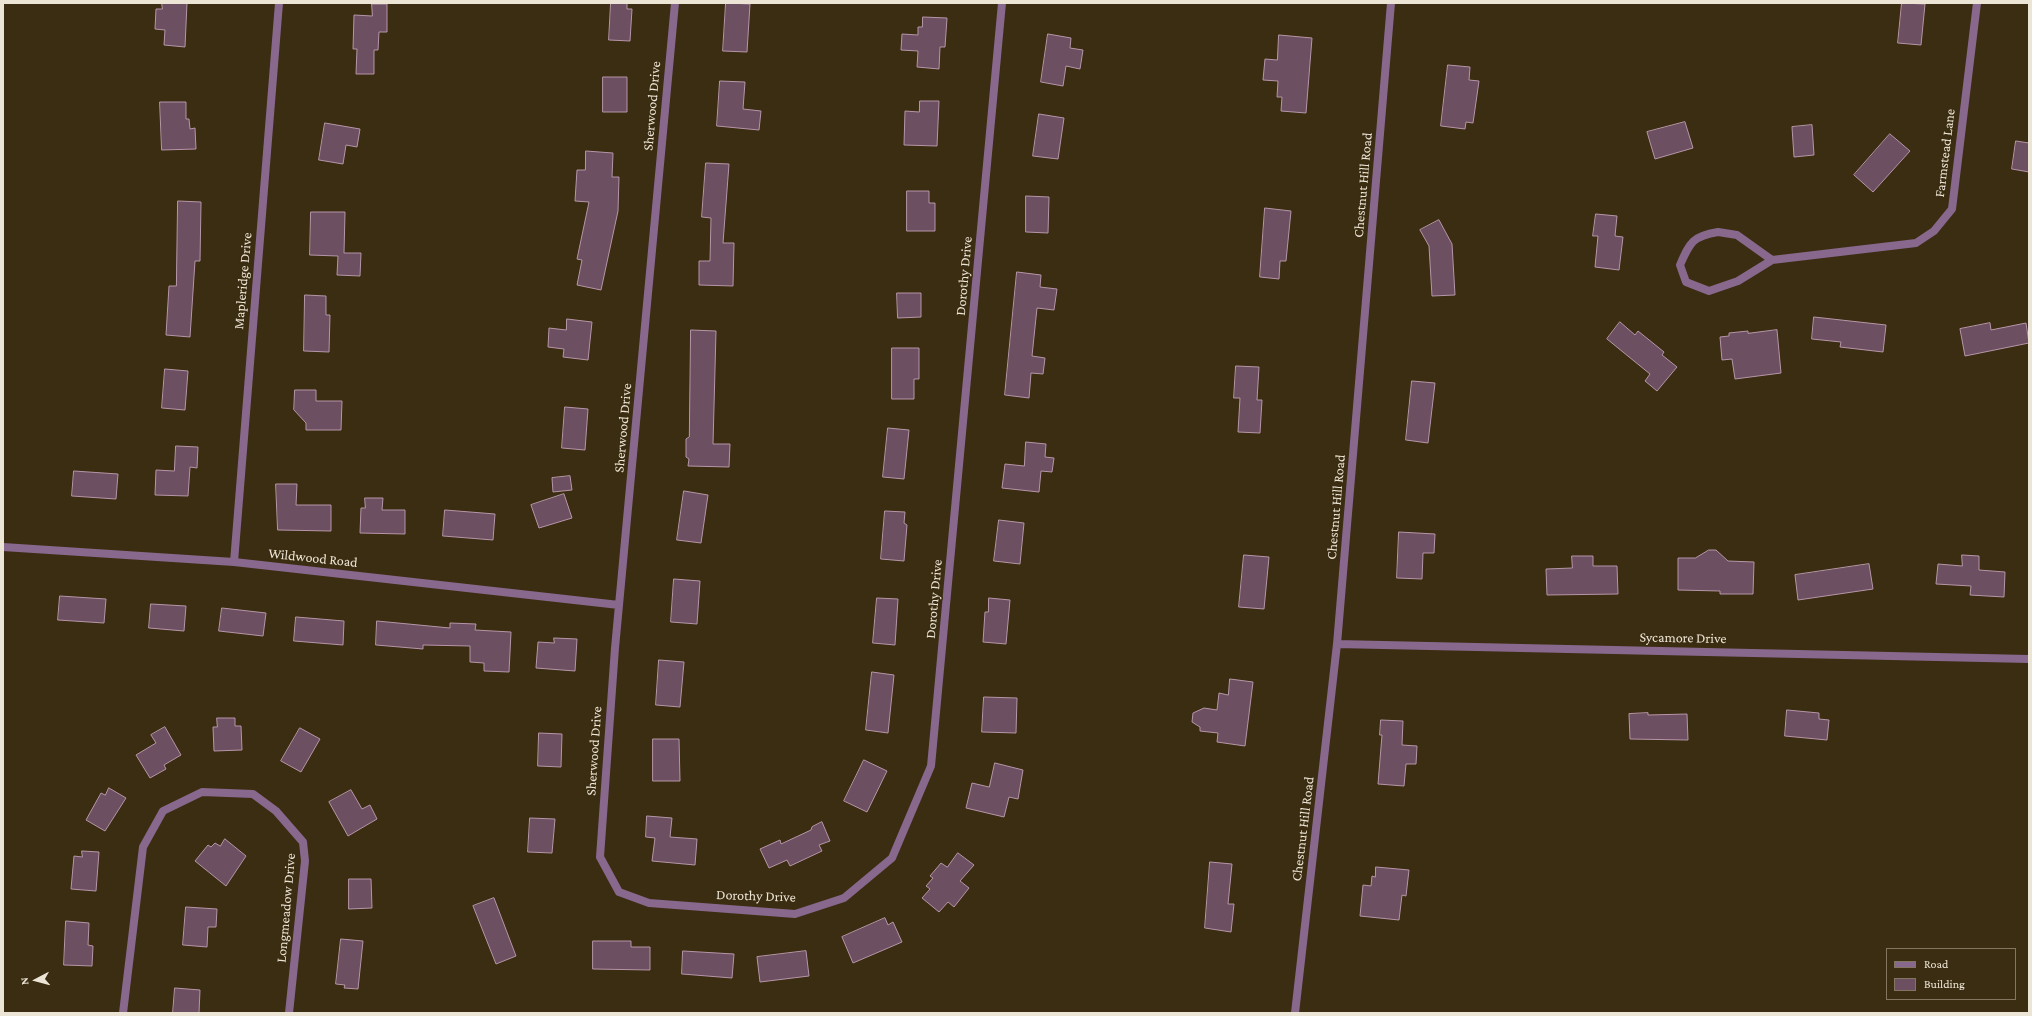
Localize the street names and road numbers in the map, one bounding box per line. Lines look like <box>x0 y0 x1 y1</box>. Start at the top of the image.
street label: Sherwood Drive <box>640 61 664 151</box>
street label: Farmstead Lane <box>1931 108 1959 198</box>
street label: Chestnut Hill Road <box>1350 132 1376 238</box>
street label: Mapleridge Drive <box>230 232 256 330</box>
street label: Dorothy Drive <box>952 236 976 316</box>
street label: Sherwood Drive <box>611 383 635 473</box>
street label: Chestnut Hill Road <box>1323 454 1349 560</box>
street label: Wildwood Road <box>267 545 359 571</box>
street label: Dorothy Drive <box>922 559 946 639</box>
street label: Sycamore Drive <box>1639 629 1727 647</box>
street label: Sherwood Drive <box>582 706 606 796</box>
street label: Chestnut Hill Road <box>1288 776 1318 882</box>
street label: Longmeadow Drive <box>273 853 299 963</box>
street label: Dorothy Drive <box>716 886 796 906</box>

